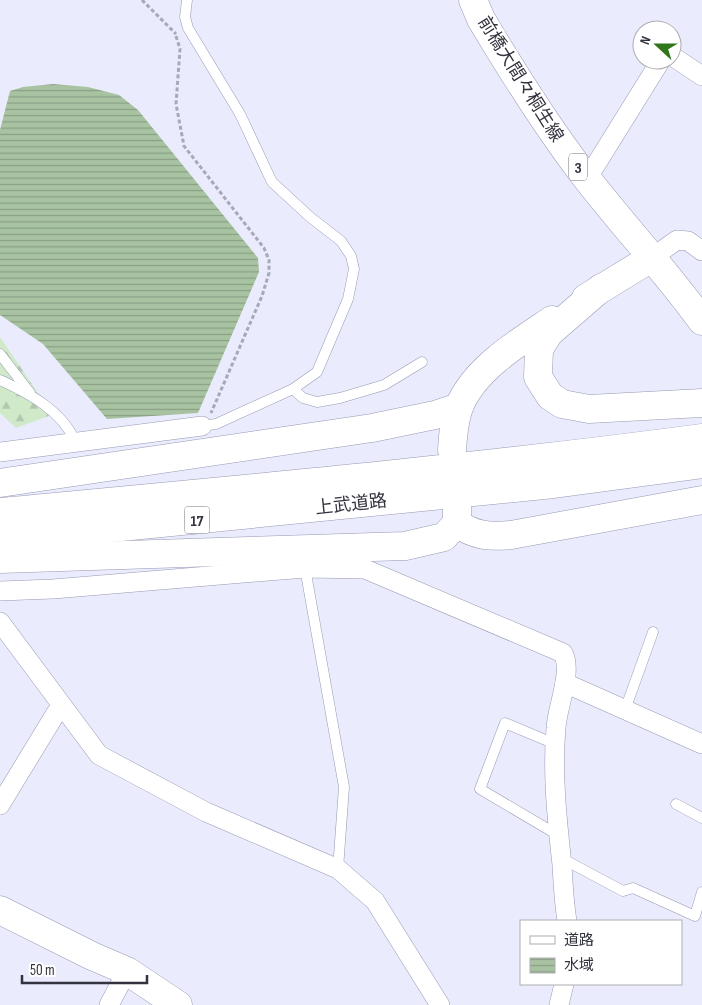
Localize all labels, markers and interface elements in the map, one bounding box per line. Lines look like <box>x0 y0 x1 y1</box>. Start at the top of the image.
street label: 前橋大間々桐生線 <box>474 13 568 146</box>
north arrow <box>632 20 682 70</box>
text: N <box>636 34 655 47</box>
road number: 3 <box>569 154 587 180</box>
street label: 上武道路 <box>314 490 388 519</box>
road number: 17 <box>184 506 210 534</box>
legend <box>520 920 682 985</box>
text: 道路 <box>564 931 594 950</box>
scale bar <box>22 952 148 984</box>
text: 水域 <box>564 956 594 975</box>
text: 50 m <box>30 961 55 980</box>

